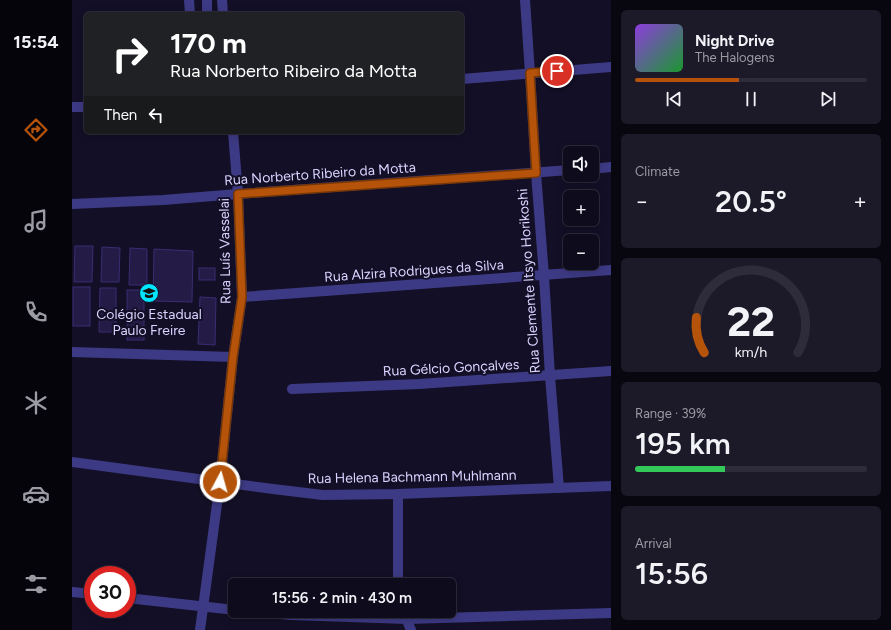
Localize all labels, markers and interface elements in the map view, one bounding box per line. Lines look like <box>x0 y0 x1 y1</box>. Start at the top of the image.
text: 170 m <box>170 26 247 60</box>
icon: right <box>104 28 156 80</box>
text: 15:54 <box>13 31 59 53</box>
text: Night Drive <box>695 32 774 50</box>
text: The Halogens <box>695 50 775 65</box>
pin <box>540 54 574 88</box>
text: Rua Norberto Ribeiro da Motta <box>170 60 417 82</box>
icon: arrive <box>546 60 568 82</box>
icon: previous <box>663 88 685 110</box>
icon: pause <box>740 88 762 110</box>
icon: next <box>817 88 839 110</box>
icon: left <box>145 104 167 126</box>
text: Then <box>104 106 137 124</box>
icon: directions <box>22 116 50 144</box>
map controls <box>563 146 599 270</box>
button: sound <box>563 146 599 182</box>
street label: Rua Norberto Ribeiro da Motta <box>224 159 416 189</box>
text: Climate <box>635 164 680 179</box>
text: 20.5° <box>715 183 787 220</box>
street label: Rua Clemente Itsyo Horikoshi <box>514 188 544 374</box>
text: − <box>635 188 649 215</box>
text: + <box>853 188 867 215</box>
button: + <box>563 190 599 226</box>
street label: Rua Luís Vasselai <box>216 198 234 304</box>
icon: music <box>22 207 50 235</box>
button: − <box>563 234 599 270</box>
street label: Rua Alzira Rodrigues da Silva <box>324 256 504 286</box>
school or university icon: Colégio Estadual Paulo Freire <box>138 282 160 304</box>
text: 22 <box>727 296 775 346</box>
icon: phone <box>22 298 50 326</box>
place label: Colégio Estadual Paulo Freire <box>96 306 202 339</box>
text: km/h <box>735 343 767 361</box>
street label: Rua Gélcio Gonçalves <box>382 356 520 380</box>
icon: climate <box>22 389 50 417</box>
text: Range · 39% <box>635 406 706 421</box>
text: 195 km <box>635 425 731 462</box>
position arrow <box>199 461 241 503</box>
street label: Rua Helena Bachmann Muhlmann <box>307 467 517 487</box>
icon: car <box>22 480 50 508</box>
text: Arrival <box>635 536 672 551</box>
text: 15:56 <box>635 555 708 592</box>
speed limit sign: 30 <box>84 566 136 618</box>
icon: filters <box>22 570 50 598</box>
text: 15:56 · 2 min · 430 m <box>272 589 412 607</box>

